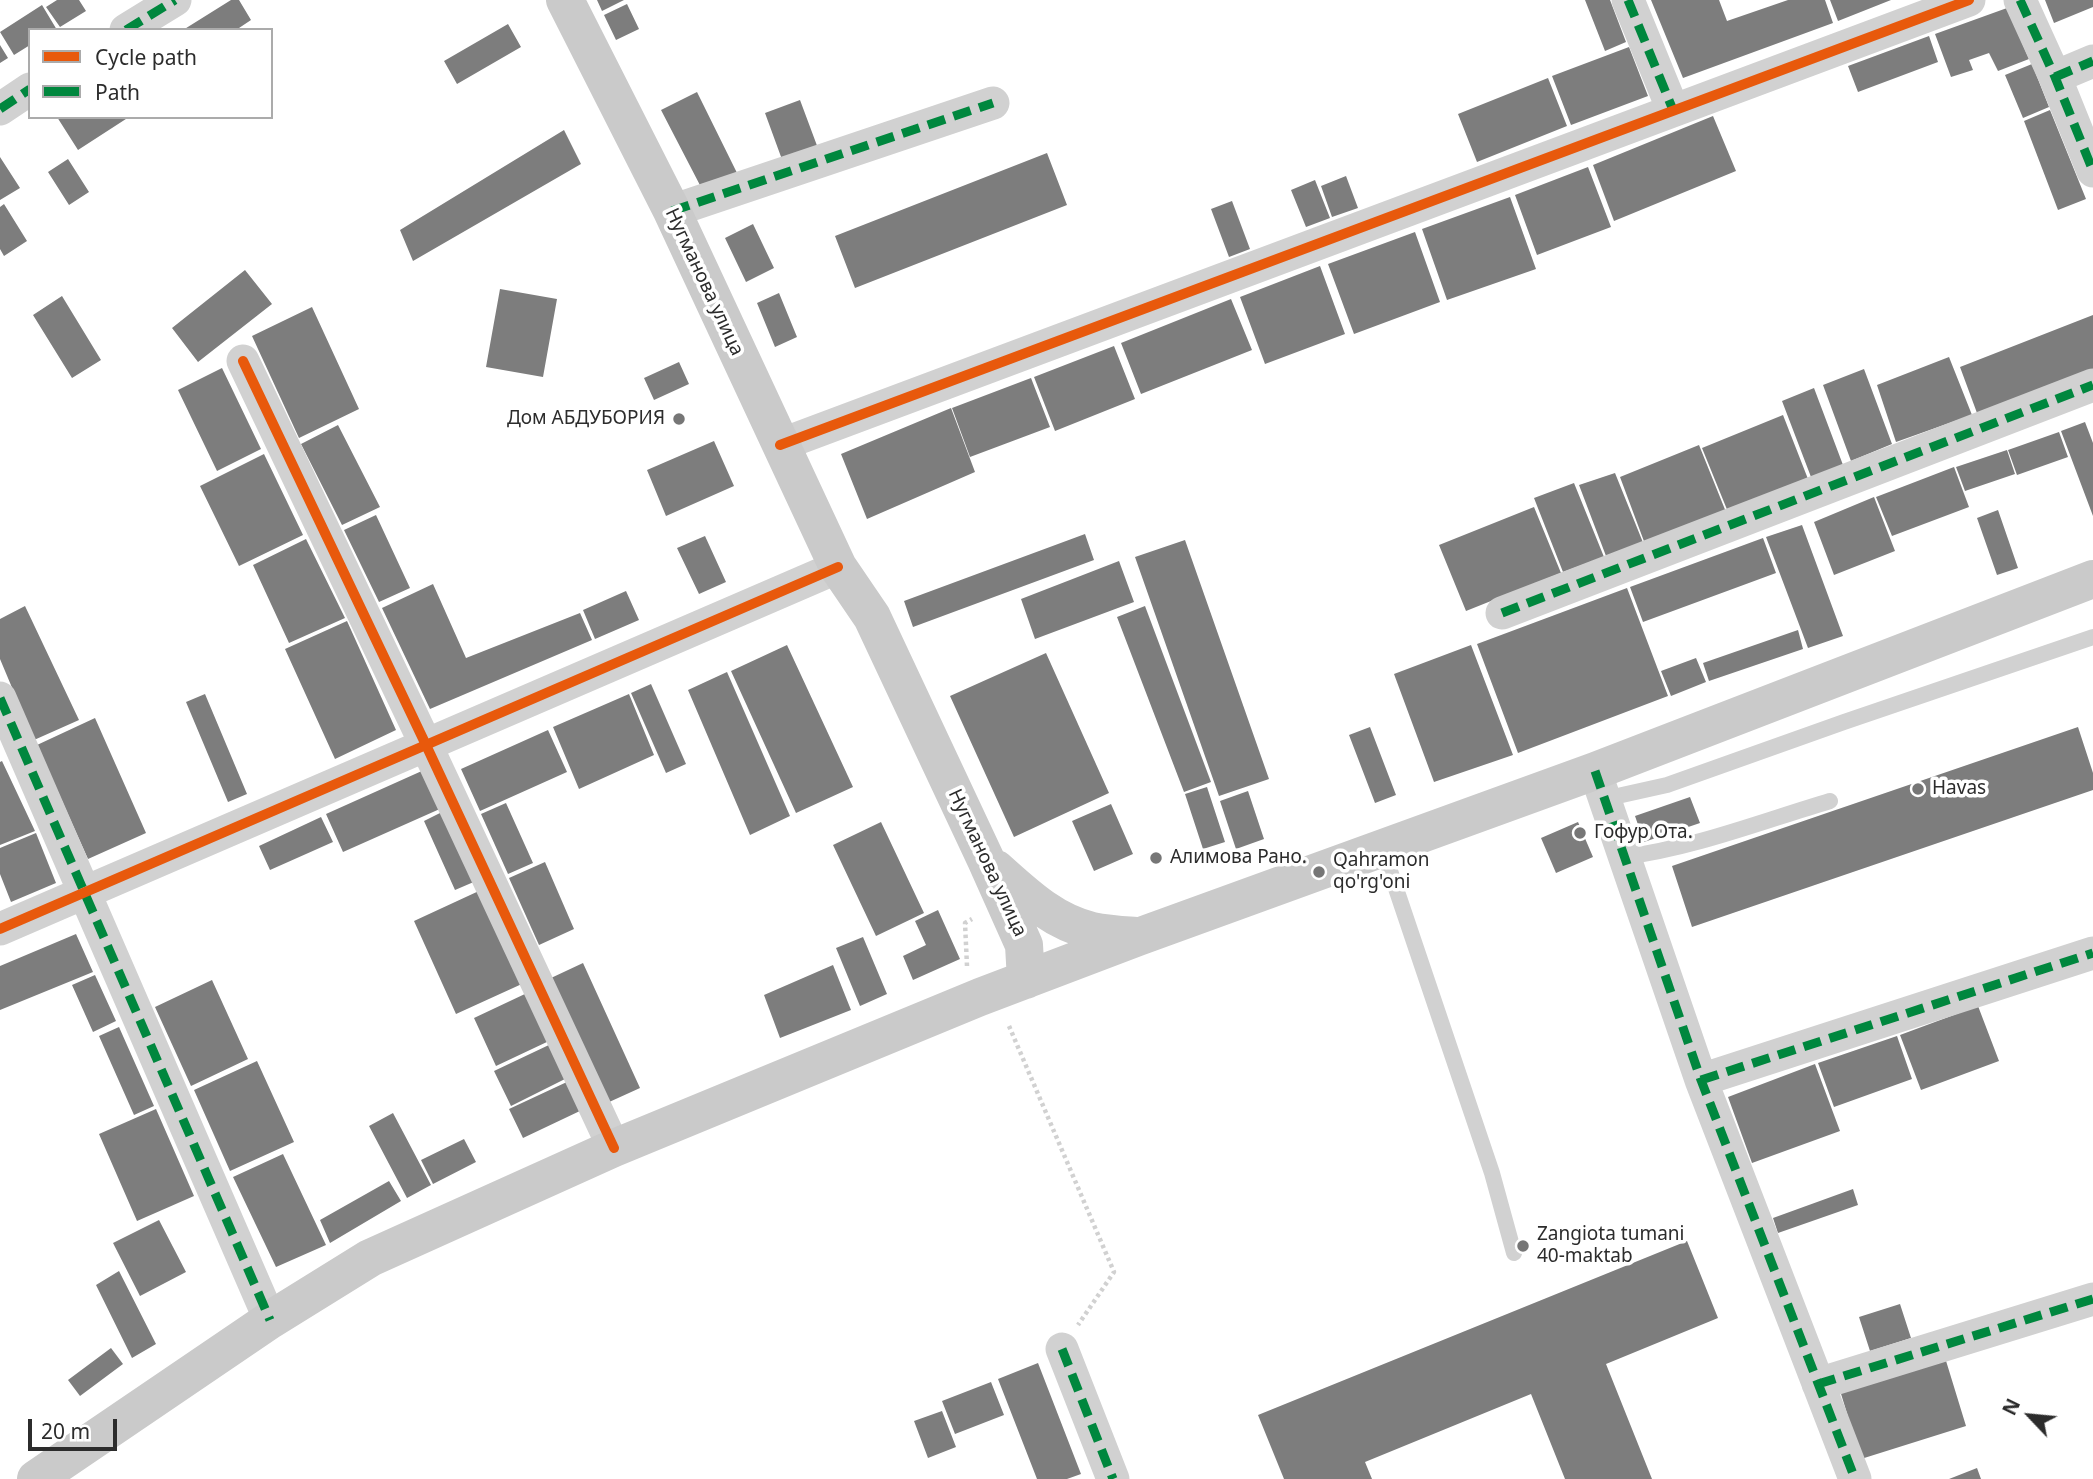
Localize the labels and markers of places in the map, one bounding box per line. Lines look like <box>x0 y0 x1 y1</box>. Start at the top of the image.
place label: Дом АБДУБОРИЯ <box>507 408 665 430</box>
marker: Дом АБДУБОРИЯ <box>671 411 687 427</box>
place label: Havas <box>1932 778 1986 800</box>
marker: Havas <box>1910 781 1926 797</box>
place label: Гофур Ота. <box>1594 822 1693 844</box>
marker: Гофур Ота. <box>1572 825 1588 841</box>
place label: Алимова Рано. <box>1170 847 1307 869</box>
marker: Алимова Рано. <box>1148 850 1164 866</box>
place label: Qahramon qo'rg'oni <box>1333 850 1429 894</box>
marker: Qahramon qo'rg'oni <box>1311 864 1327 880</box>
place label: Zangiota tumani 40-maktab <box>1537 1224 1684 1268</box>
marker: Zangiota tumani 40-maktab <box>1515 1238 1531 1254</box>

